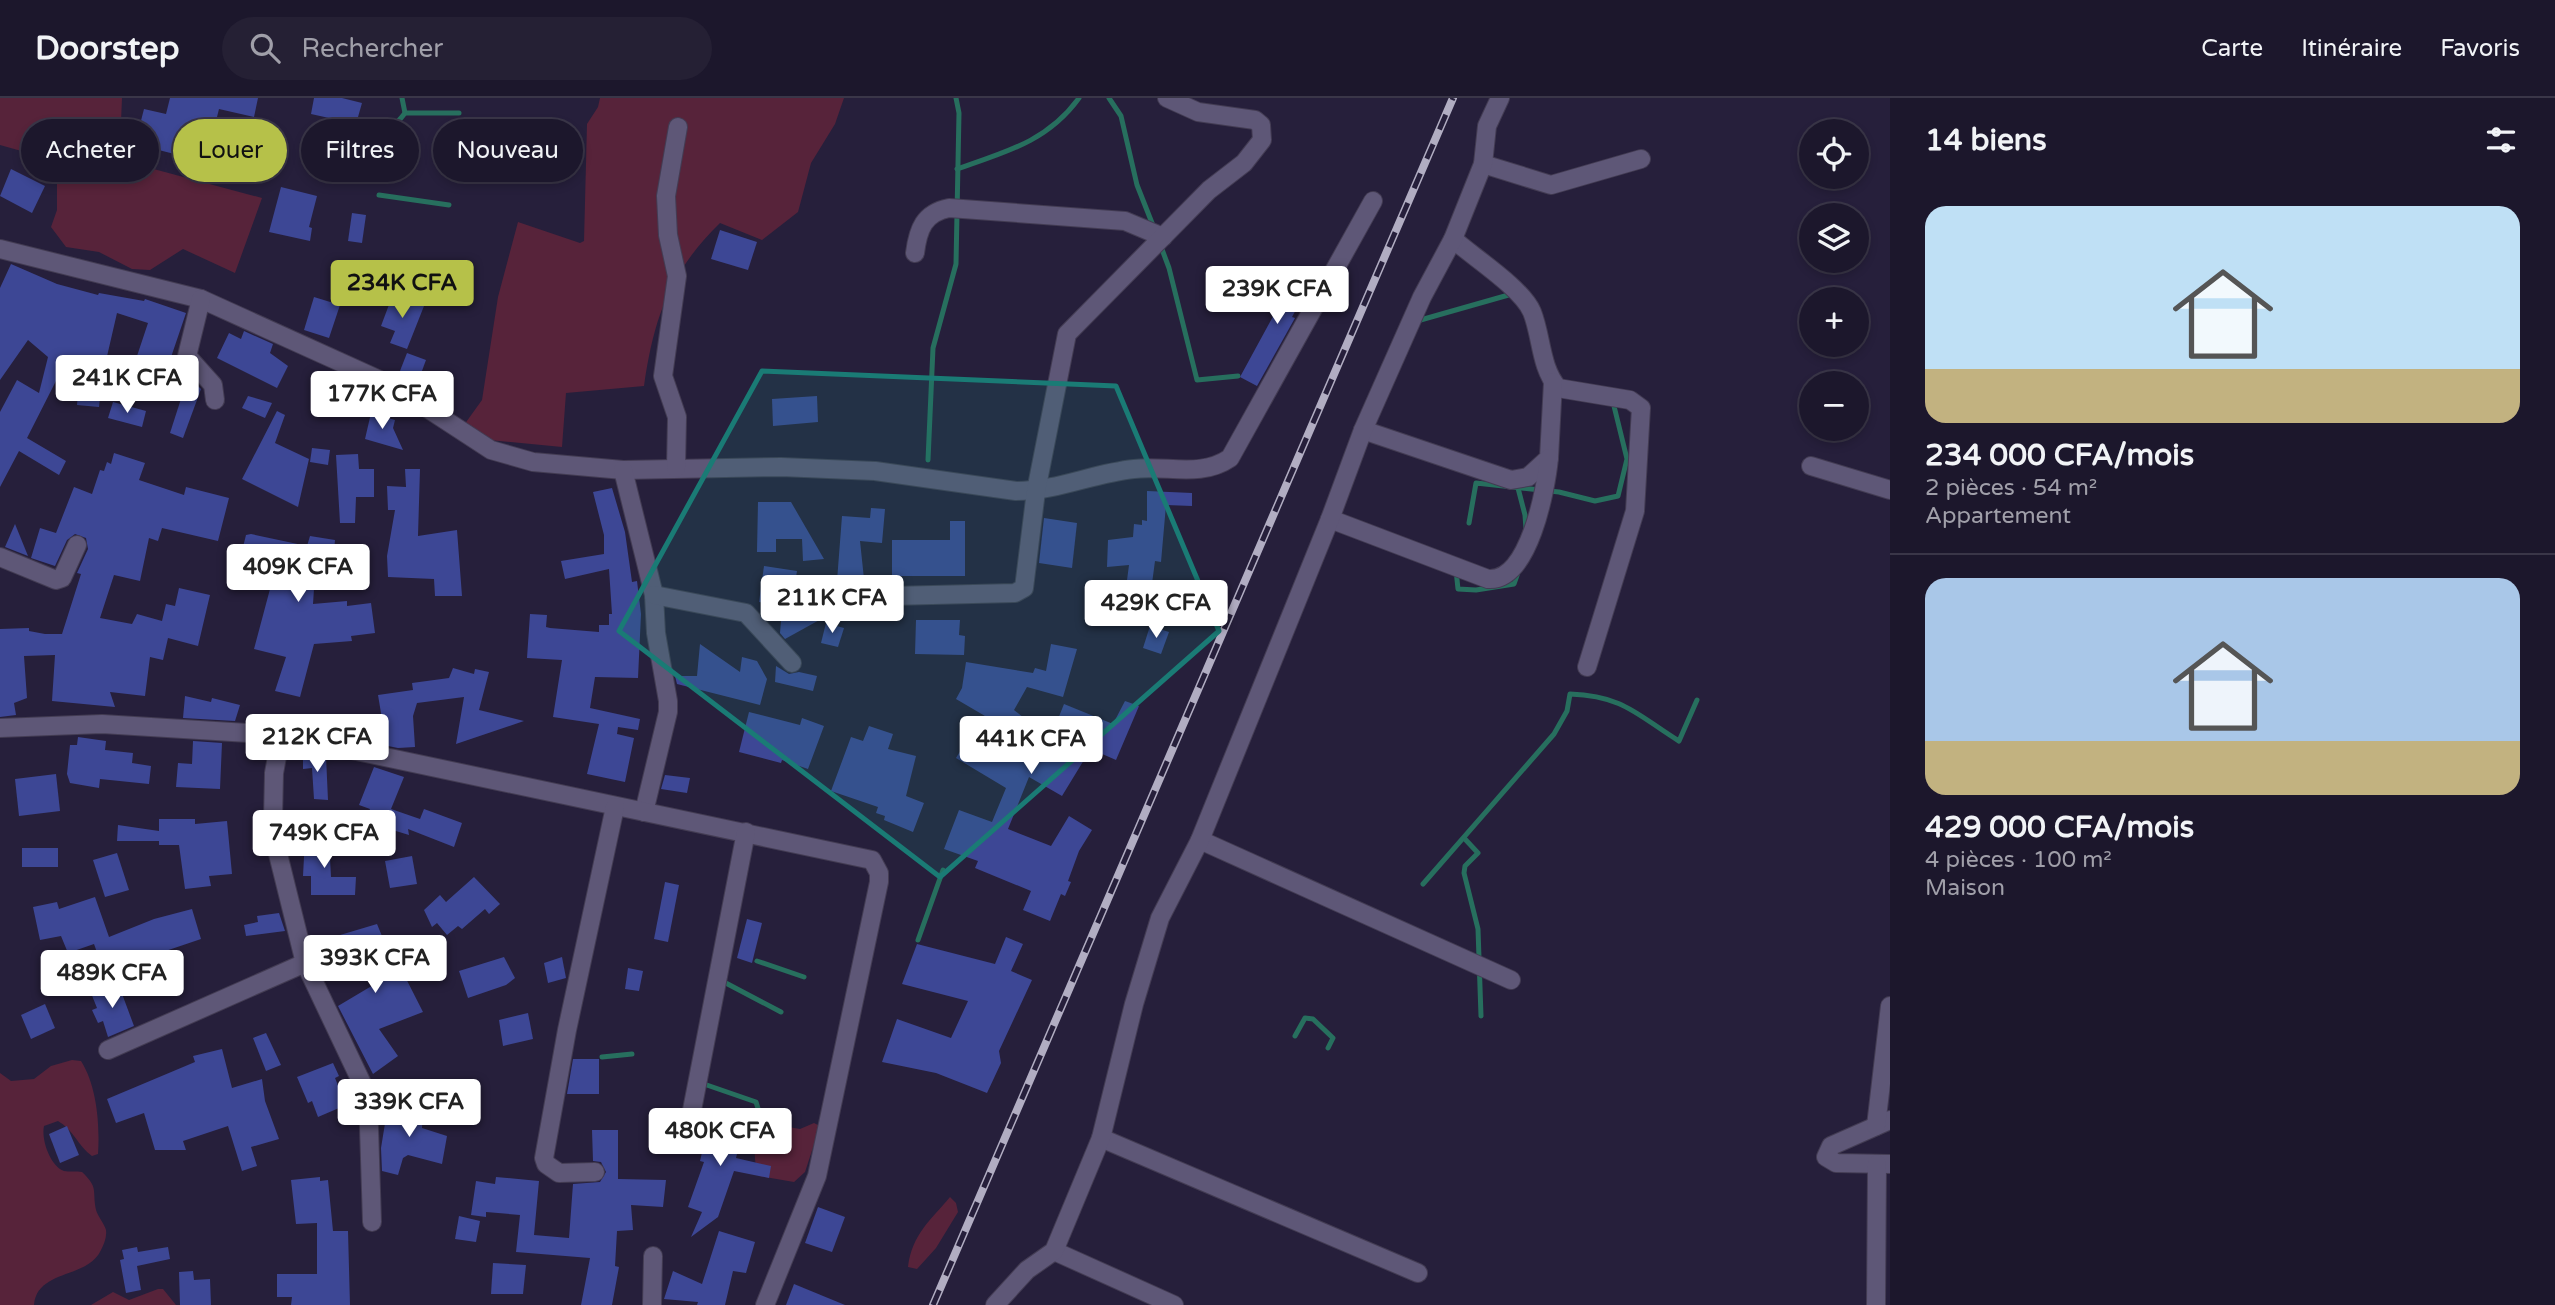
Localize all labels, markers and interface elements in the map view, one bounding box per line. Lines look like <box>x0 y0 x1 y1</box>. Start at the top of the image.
search box <box>222 17 712 80</box>
text: Doorstep <box>35 29 180 68</box>
icon: search <box>246 29 284 67</box>
text: Rechercher <box>302 33 443 64</box>
text: Carte <box>2201 34 2263 63</box>
text: Itinéraire <box>2301 34 2402 63</box>
text: Favoris <box>2440 34 2520 63</box>
chip: Acheter <box>21 119 159 182</box>
chip: Louer <box>173 119 287 182</box>
chip: Filtres <box>301 119 419 182</box>
chip: Nouveau <box>433 119 583 182</box>
map controls <box>1799 119 1869 441</box>
button: locate <box>1799 119 1869 189</box>
icon: filters <box>2482 121 2520 159</box>
text: 14 biens <box>1925 122 2047 159</box>
button: layers <box>1799 203 1869 273</box>
icon: home <box>2160 251 2286 377</box>
pin: 234K CFA <box>330 260 474 320</box>
pin: 239K CFA <box>1205 266 1349 326</box>
text: 234K CFA <box>347 269 457 297</box>
text: 239K CFA <box>1222 275 1332 303</box>
button: + <box>1799 287 1869 357</box>
pin: 241K CFA <box>55 356 199 415</box>
text: 241K CFA <box>72 364 182 392</box>
button: − <box>1799 371 1869 441</box>
pin: 177K CFA <box>310 372 454 431</box>
text: 177K CFA <box>327 380 437 408</box>
text: 234 000 CFA/mois <box>1925 437 2194 474</box>
text: 2 pièces · 54 m² <box>1925 474 2097 502</box>
text: Appartement <box>1925 502 2071 530</box>
pin: 409K CFA <box>226 545 370 604</box>
text: 409K CFA <box>243 553 353 581</box>
pin: 211K CFA <box>760 575 904 635</box>
pin: 429K CFA <box>1084 580 1228 640</box>
text: 211K CFA <box>777 584 887 612</box>
text: 429K CFA <box>1101 589 1211 617</box>
icon: home <box>2160 623 2286 749</box>
pin: 212K CFA <box>245 714 389 774</box>
pin: 441K CFA <box>959 716 1103 776</box>
text: 212K CFA <box>262 723 372 751</box>
text: 441K CFA <box>976 725 1086 753</box>
text: 429 000 CFA/mois <box>1925 809 2194 846</box>
pin: 749K CFA <box>252 810 396 870</box>
text: 749K CFA <box>269 819 379 847</box>
text: 4 pièces · 100 m² <box>1925 846 2112 874</box>
text: Maison <box>1925 874 2005 902</box>
pin: 393K CFA <box>303 936 447 995</box>
text: 393K CFA <box>320 944 430 972</box>
pin: 489K CFA <box>40 950 184 1010</box>
text: 489K CFA <box>57 959 167 987</box>
pin: 339K CFA <box>337 1080 481 1139</box>
text: 339K CFA <box>354 1088 464 1116</box>
pin: 480K CFA <box>648 1108 792 1168</box>
text: 480K CFA <box>665 1117 775 1145</box>

